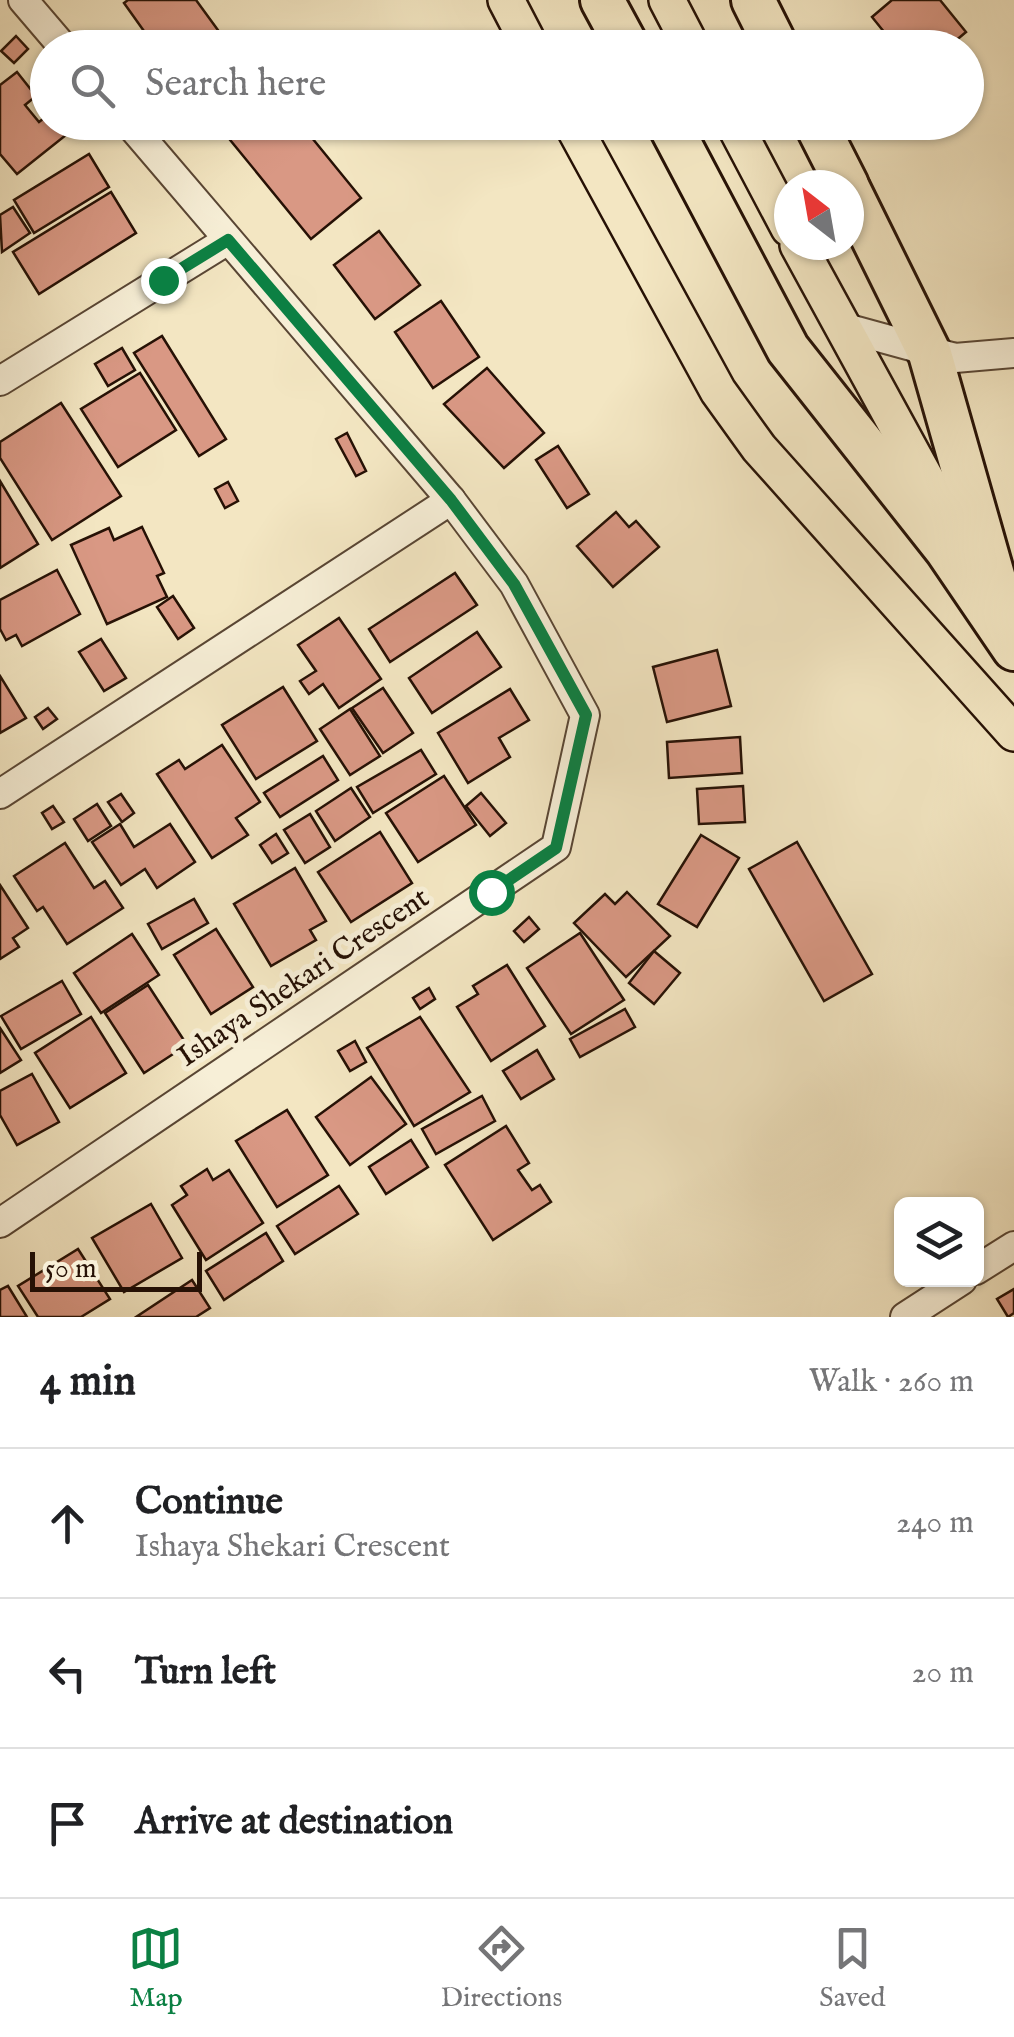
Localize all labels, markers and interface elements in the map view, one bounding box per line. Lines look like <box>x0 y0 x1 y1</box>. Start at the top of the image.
search box <box>30 30 984 140</box>
icon: search <box>65 58 120 113</box>
text: Search here <box>145 61 326 109</box>
north arrow <box>774 170 864 260</box>
route end <box>141 258 187 304</box>
route start <box>469 870 515 916</box>
street label: Ishaya Shekari Crescent <box>171 880 437 1076</box>
map controls <box>894 1197 984 1287</box>
button: layers <box>894 1197 984 1287</box>
scale bar <box>30 1247 202 1292</box>
text: 50 m <box>45 1252 97 1287</box>
text: 4 min <box>40 1356 136 1409</box>
text: Walk · 260 m <box>809 1362 974 1403</box>
text: Continue <box>135 1479 283 1527</box>
icon: ahead <box>40 1496 95 1551</box>
text: 240 m <box>896 1503 974 1544</box>
text: Ishaya Shekari Crescent <box>135 1527 450 1568</box>
icon: left <box>40 1646 95 1701</box>
text: Turn left <box>135 1649 276 1697</box>
text: 20 m <box>912 1653 974 1694</box>
icon: arrive <box>40 1796 95 1851</box>
text: Arrive at destination <box>135 1799 453 1847</box>
tab: Map <box>128 1921 183 2016</box>
tab: Directions <box>440 1921 562 2016</box>
tab: Saved <box>819 1921 886 2016</box>

